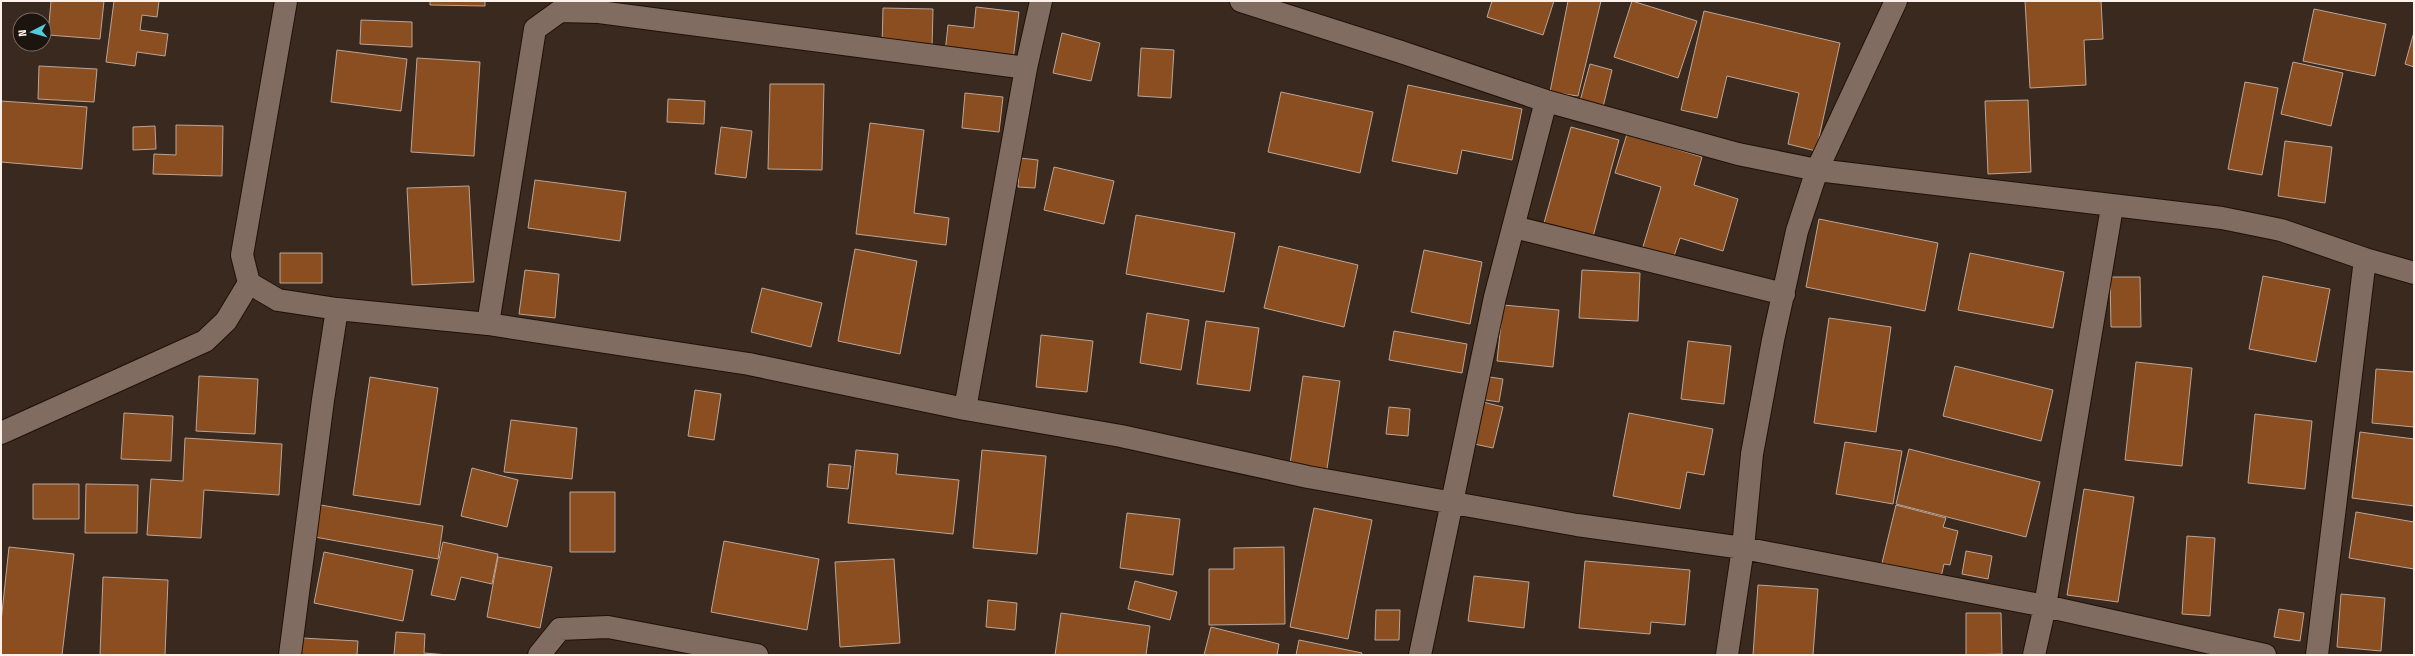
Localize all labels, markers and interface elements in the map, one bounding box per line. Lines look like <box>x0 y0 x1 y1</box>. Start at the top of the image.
north arrow <box>12 12 52 52</box>
text: N <box>16 29 29 37</box>

